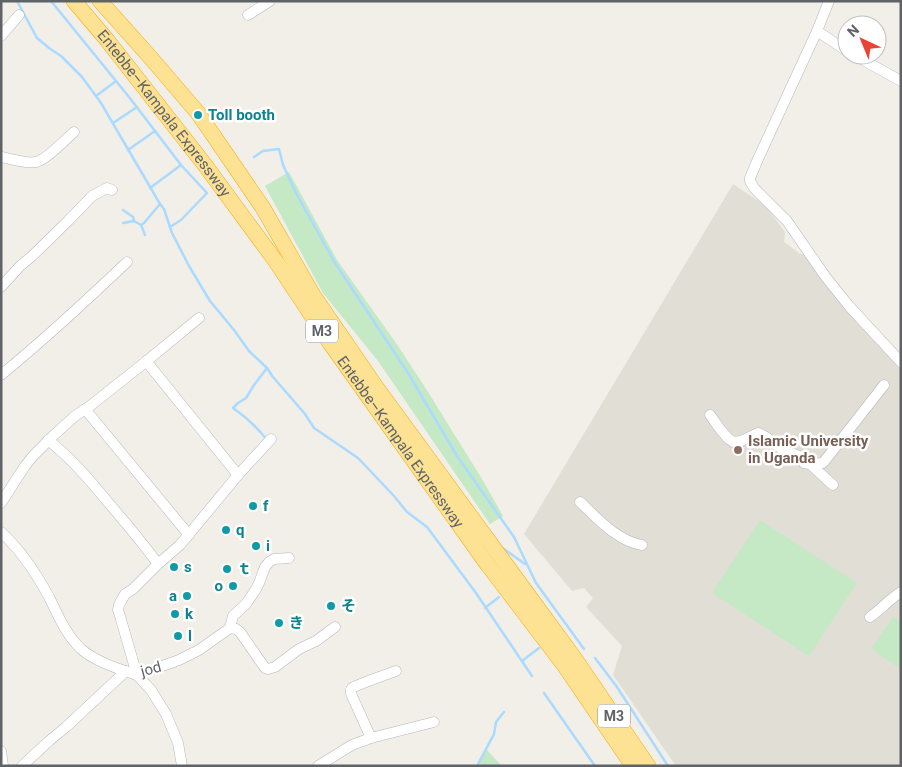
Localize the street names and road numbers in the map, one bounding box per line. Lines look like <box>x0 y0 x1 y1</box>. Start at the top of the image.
street label: Entebbe–Kampala Expressway <box>93 26 234 200</box>
road number: M3 <box>306 320 338 342</box>
street label: Entebbe–Kampala Expressway <box>333 353 468 531</box>
street label: jod <box>138 658 163 681</box>
road number: M3 <box>598 704 630 728</box>

